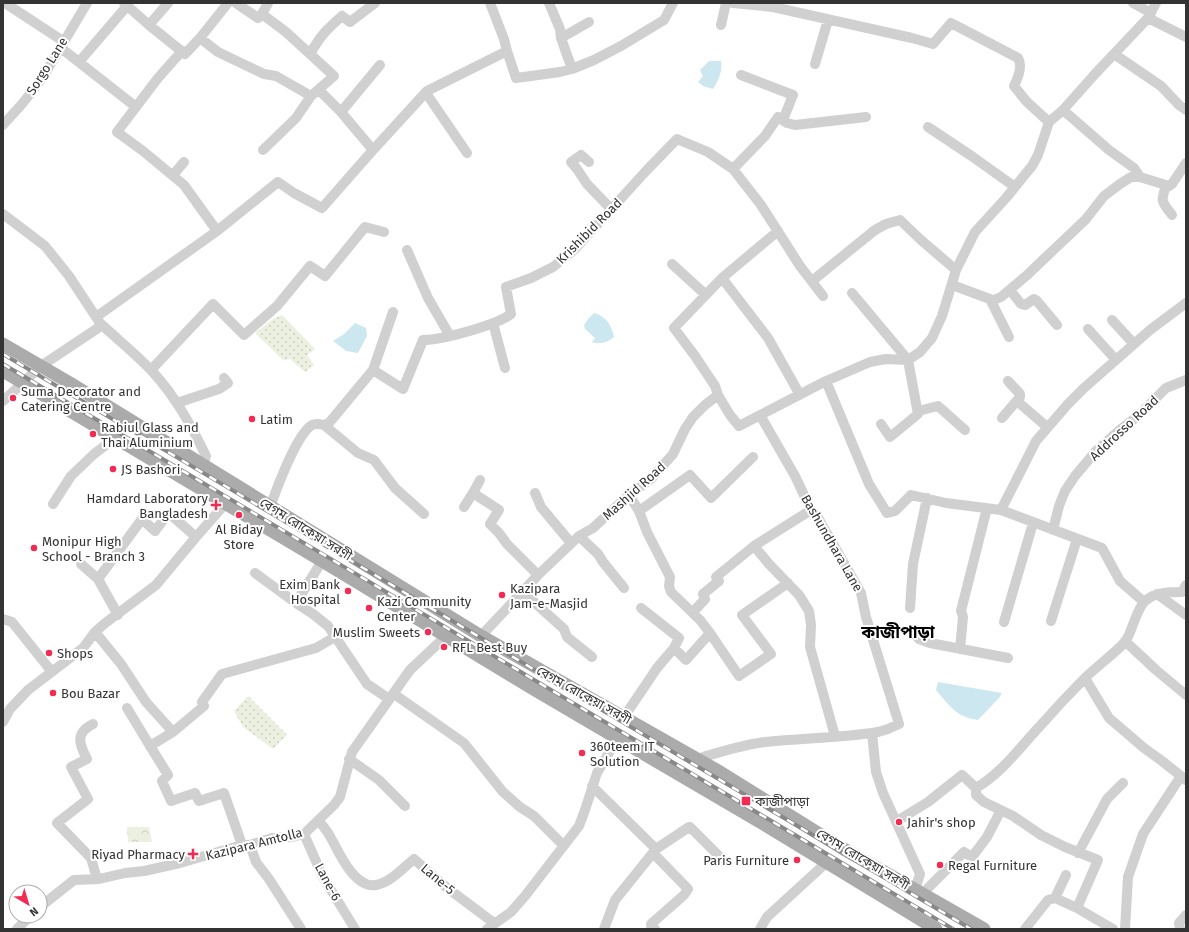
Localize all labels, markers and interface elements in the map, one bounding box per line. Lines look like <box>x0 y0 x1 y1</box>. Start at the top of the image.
street label: Sorgo Lane <box>23 34 71 98</box>
street label: Krishibid Road <box>553 195 625 267</box>
place label: Suma Decorator and Catering Centre <box>21 384 141 414</box>
street label: Addrosso Road <box>1087 392 1161 464</box>
marker: Suma Decorator and Catering Centre <box>8 393 18 403</box>
place label: Latim <box>260 412 293 427</box>
marker: Latim <box>247 414 257 424</box>
place label: Rabiul Glass and Thai Aluminium <box>101 420 199 450</box>
marker: Rabiul Glass and Thai Aluminium <box>88 429 98 439</box>
street label: Mashjid Road <box>600 459 668 523</box>
place label: JS Bashori <box>121 462 180 477</box>
marker: JS Bashori <box>108 464 118 474</box>
place label: Hamdard Laboratory Bangladesh <box>86 491 209 521</box>
street label: Bashundhara Lane <box>798 492 866 594</box>
street label: বেগম রোকেয়া সরণী <box>257 495 355 564</box>
marker: Hamdard Laboratory Bangladesh <box>211 500 221 510</box>
marker: Al Biday Store <box>234 510 244 520</box>
place label: Al Biday Store <box>215 522 263 552</box>
place label: Monipur High School - Branch 3 <box>42 534 145 564</box>
marker: Monipur High School - Branch 3 <box>29 543 39 553</box>
place label: Exim Bank Hospital <box>279 577 340 607</box>
place label: Kazipara Jam-e-Masjid <box>510 581 588 611</box>
marker: Exim Bank Hospital <box>343 586 353 596</box>
marker: Kazipara Jam-e-Masjid <box>497 590 507 600</box>
place label: Kazi Community Center <box>377 594 472 624</box>
marker: Kazi Community Center <box>364 603 374 613</box>
district label: কাজীপাড়া <box>860 622 935 643</box>
place label: Muslim Sweets <box>333 625 420 640</box>
marker: Muslim Sweets <box>423 627 433 637</box>
place label: RFL Best Buy <box>452 640 528 655</box>
marker: RFL Best Buy <box>439 642 449 652</box>
place label: Shops <box>57 646 93 661</box>
marker: Shops <box>44 648 54 658</box>
street label: বেগম রোকেয়া সরণী <box>534 663 634 727</box>
place label: Bou Bazar <box>61 686 120 701</box>
marker: Bou Bazar <box>48 688 58 698</box>
place label: 360teem IT Solution <box>590 739 655 769</box>
marker: 360teem IT Solution <box>577 748 587 758</box>
place label: কাজীপাড়া <box>754 794 810 809</box>
marker: কাজীপাড়া <box>740 795 752 807</box>
place label: Jahir's shop <box>907 815 976 830</box>
marker: Jahir's shop <box>894 817 904 827</box>
street label: Kazipara Amtolla <box>204 825 304 863</box>
street label: বেগম রোকেয়া সরণী <box>814 825 913 893</box>
place label: Riyad Pharmacy <box>91 847 186 862</box>
marker: Riyad Pharmacy <box>188 849 198 859</box>
place label: Paris Furniture <box>703 853 789 868</box>
marker: Paris Furniture <box>792 855 802 865</box>
place label: Regal Furniture <box>948 858 1037 873</box>
street label: Lane-5 <box>418 860 458 898</box>
marker: Regal Furniture <box>935 860 945 870</box>
street label: Lane-6 <box>312 861 344 903</box>
north arrow <box>8 884 48 924</box>
text: N <box>27 904 41 919</box>

